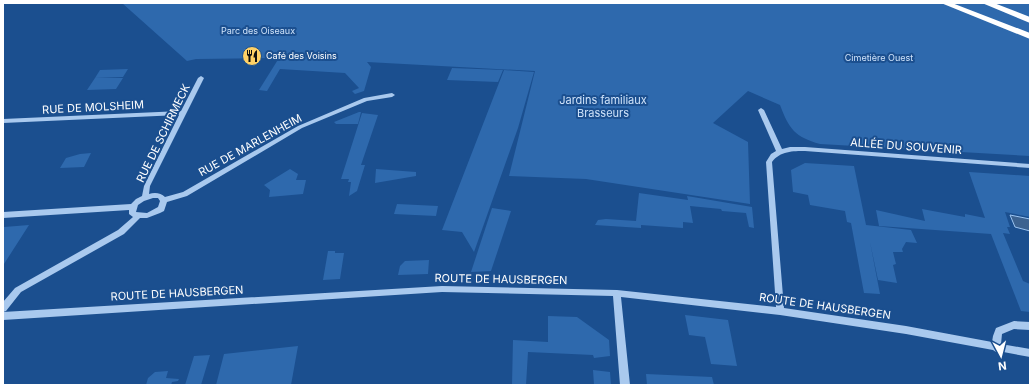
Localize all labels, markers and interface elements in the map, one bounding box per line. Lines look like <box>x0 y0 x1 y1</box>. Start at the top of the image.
park label: Parc des Oiseaux <box>221 25 295 36</box>
restaurant icon: Café des Voisins <box>241 45 263 67</box>
place label: Café des Voisins <box>266 50 337 61</box>
park label: Cimetière Ouest <box>845 52 913 63</box>
street label: RUE DE SCHIRMECK <box>133 81 193 185</box>
park label: Jardins familiaux Brasseurs <box>559 93 647 120</box>
street label: RUE DE MOLSHEIM <box>42 97 144 117</box>
street label: RUE DE MARLENHEIM <box>196 111 304 179</box>
street label: ALLÉE DU SOUVENIR <box>850 135 962 157</box>
street label: ROUTE DE HAUSBERGEN <box>434 271 568 287</box>
street label: ROUTE DE HAUSBERGEN <box>110 283 244 303</box>
street label: ROUTE DE HAUSBERGEN <box>758 290 892 322</box>
north arrow <box>981 336 1021 376</box>
text: N <box>997 358 1007 373</box>

